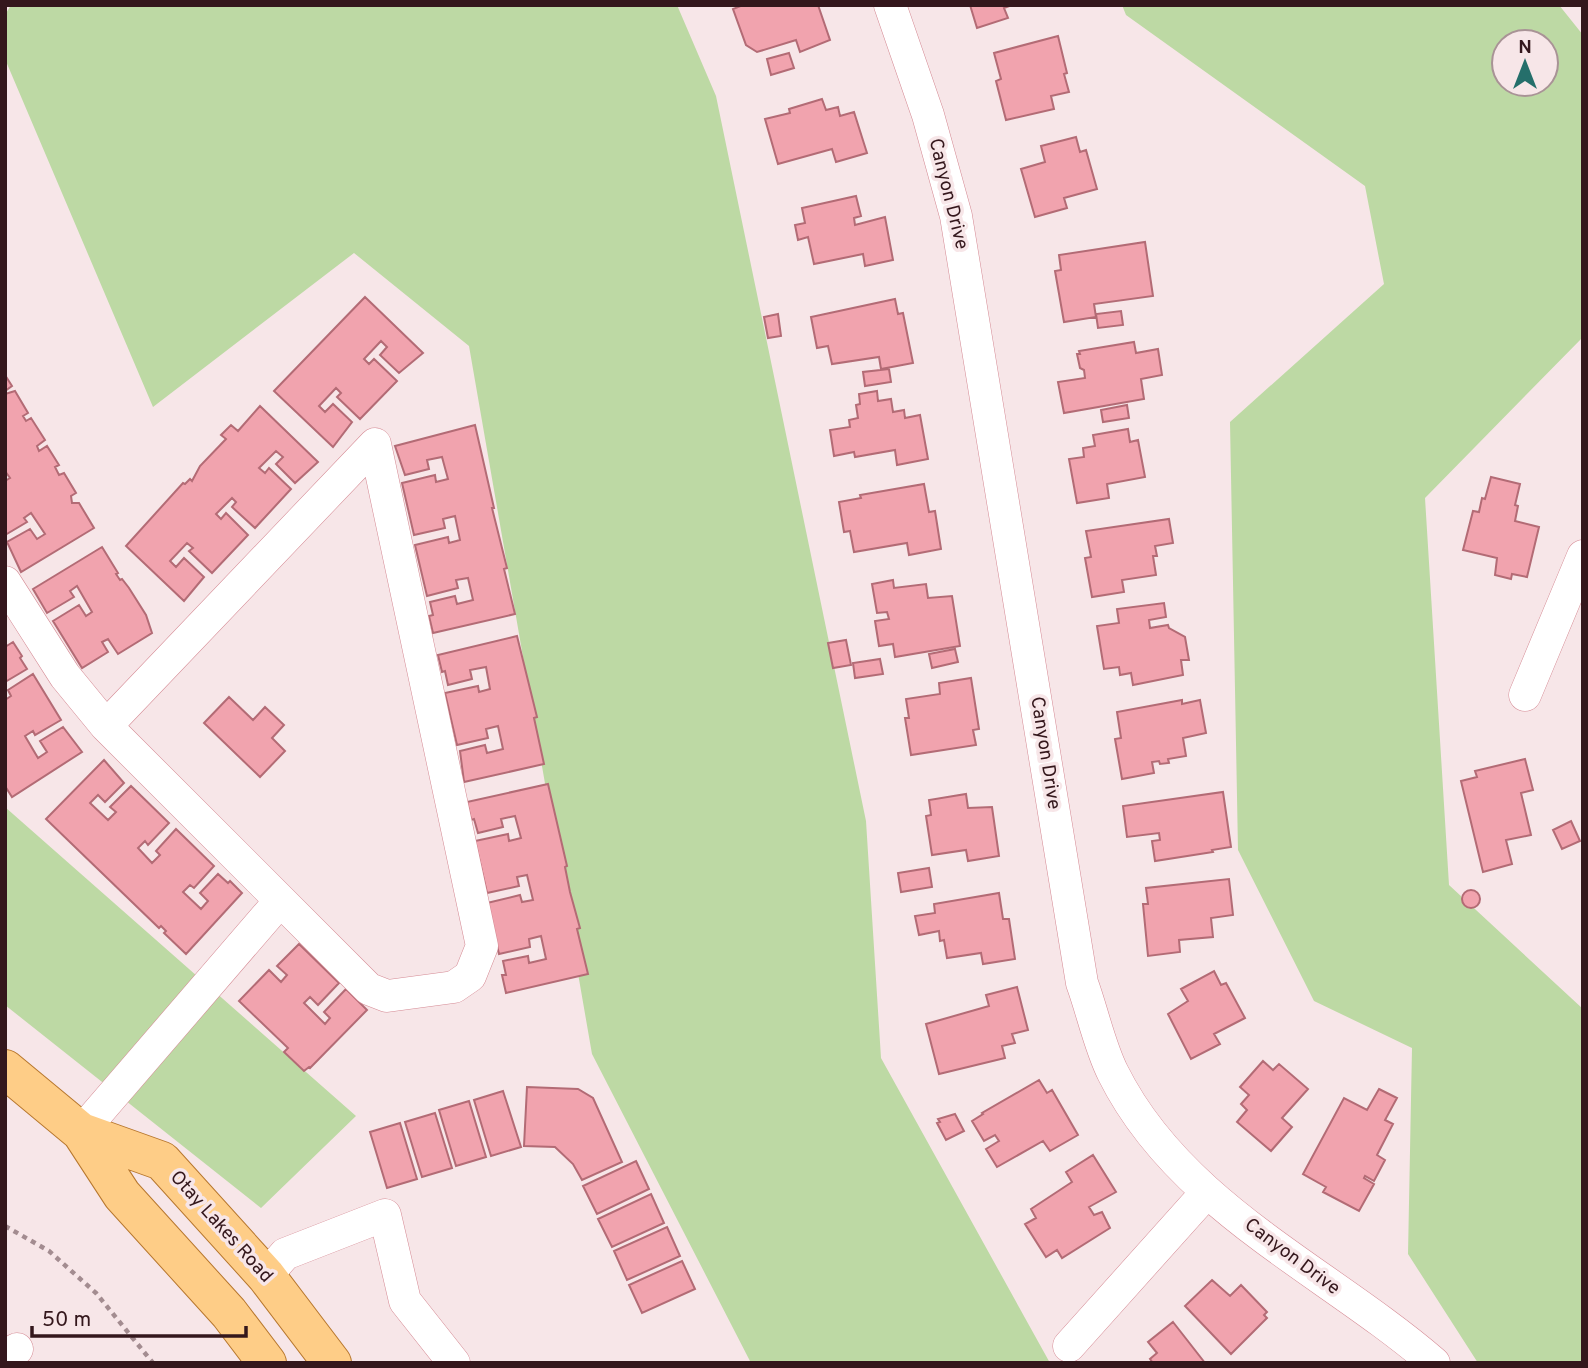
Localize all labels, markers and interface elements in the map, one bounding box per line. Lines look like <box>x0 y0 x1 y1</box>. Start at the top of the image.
north arrow <box>1490 28 1560 98</box>
text: N <box>1518 36 1532 60</box>
street label: Canyon Drive <box>923 136 973 252</box>
street label: Canyon Drive <box>1024 695 1066 811</box>
street label: Otay Lakes Road <box>164 1166 278 1288</box>
street label: Canyon Drive <box>1239 1213 1345 1301</box>
scale bar <box>32 1294 245 1338</box>
text: 50 m <box>42 1307 91 1334</box>

